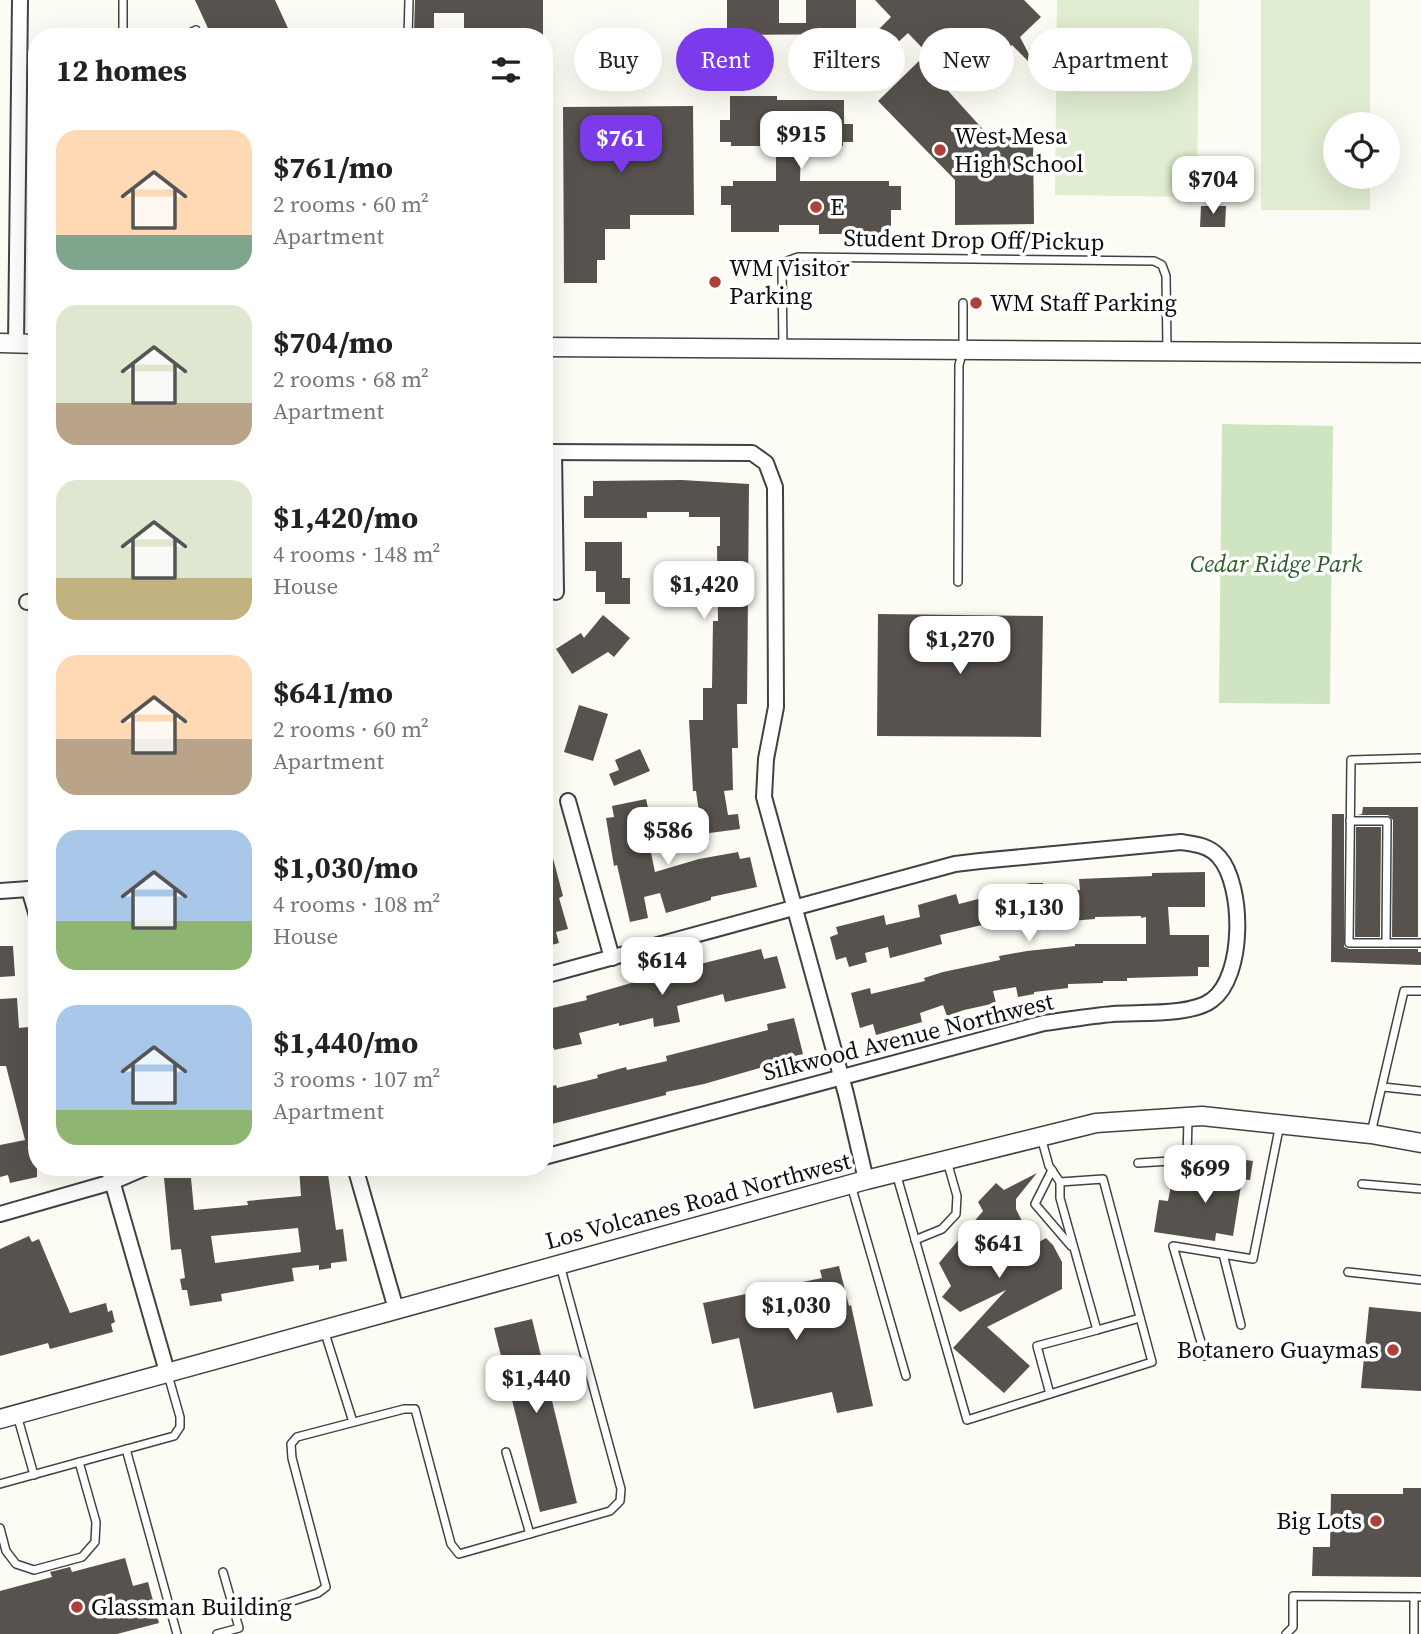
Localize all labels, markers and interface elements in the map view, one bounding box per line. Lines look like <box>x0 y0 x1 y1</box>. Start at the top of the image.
chip: Buy <box>574 28 662 91</box>
chip: Rent <box>676 28 774 91</box>
chip: Filters <box>788 28 905 91</box>
chip: New <box>919 28 1014 91</box>
chip: Apartment <box>1028 28 1192 91</box>
text: 12 homes <box>56 50 187 91</box>
icon: filters <box>487 51 525 89</box>
pin: $915 <box>760 111 842 171</box>
map controls <box>1323 112 1400 189</box>
button: locate <box>1323 112 1400 189</box>
pin: $761 <box>580 116 662 175</box>
text: $915 <box>776 118 826 150</box>
place label: West Mesa High School <box>954 119 1084 180</box>
text: $761 <box>596 122 646 154</box>
marker: West Mesa High School <box>932 142 948 158</box>
text: $761/mo <box>273 147 393 188</box>
pin: $704 <box>1172 156 1254 216</box>
icon: home <box>112 158 196 242</box>
text: $704 <box>1188 163 1238 195</box>
text: 2 rooms · 60 m² <box>273 188 429 220</box>
place label: E <box>830 190 844 223</box>
marker: E <box>808 199 824 215</box>
text: Apartment <box>273 220 384 252</box>
street label: Student Drop Off/Pickup <box>843 221 1105 258</box>
place label: WM Visitor Parking <box>729 251 850 312</box>
marker: WM Visitor Parking <box>707 274 723 290</box>
place label: WM Staff Parking <box>990 286 1177 319</box>
marker: WM Staff Parking <box>968 295 984 311</box>
text: $704/mo <box>273 322 393 363</box>
icon: home <box>112 333 196 417</box>
text: 2 rooms · 68 m² <box>273 363 429 395</box>
text: Apartment <box>273 395 384 427</box>
text: $1,420/mo <box>273 497 418 538</box>
icon: home <box>112 508 196 592</box>
text: 4 rooms · 148 m² <box>273 538 440 570</box>
park label: Cedar Ridge Park <box>1190 547 1363 580</box>
pin: $1,420 <box>647 562 761 621</box>
text: $1,420 <box>669 568 739 600</box>
text: House <box>273 570 338 602</box>
pin: $1,270 <box>903 616 1017 676</box>
text: $1,270 <box>925 623 995 655</box>
text: $641/mo <box>273 672 393 713</box>
icon: home <box>112 683 196 767</box>
text: 2 rooms · 60 m² <box>273 713 429 745</box>
text: Apartment <box>273 745 384 777</box>
pin: $586 <box>627 808 709 867</box>
text: $586 <box>643 814 693 846</box>
text: $1,030/mo <box>273 847 418 888</box>
icon: home <box>112 858 196 942</box>
pin: $1,130 <box>972 884 1086 944</box>
text: 4 rooms · 108 m² <box>273 888 440 920</box>
text: $1,130 <box>994 891 1064 923</box>
text: House <box>273 920 338 952</box>
pin: $614 <box>621 937 703 997</box>
text: $614 <box>637 944 687 976</box>
street label: Silkwood Avenue Northwest <box>759 984 1057 1089</box>
text: $1,440/mo <box>273 1022 418 1063</box>
icon: home <box>112 1033 196 1117</box>
text: 3 rooms · 107 m² <box>273 1063 440 1095</box>
text: Apartment <box>273 1095 384 1127</box>
street label: Los Volcanes Road Northwest <box>542 1144 854 1257</box>
pin: $699 <box>1164 1146 1246 1205</box>
text: $699 <box>1180 1152 1230 1184</box>
pin: $641 <box>958 1220 1040 1280</box>
text: $641 <box>974 1227 1024 1259</box>
pin: $1,030 <box>739 1282 853 1342</box>
text: $1,030 <box>761 1289 831 1321</box>
place label: Botanero Guaymas <box>1177 1333 1379 1366</box>
marker: Botanero Guaymas <box>1385 1342 1401 1358</box>
pin: $1,440 <box>479 1356 593 1415</box>
text: $1,440 <box>501 1362 571 1394</box>
place label: Big Lots <box>1276 1504 1362 1537</box>
marker: Big Lots <box>1368 1513 1384 1529</box>
place label: Glassman Building <box>91 1590 292 1623</box>
marker: Glassman Building <box>69 1599 85 1615</box>

